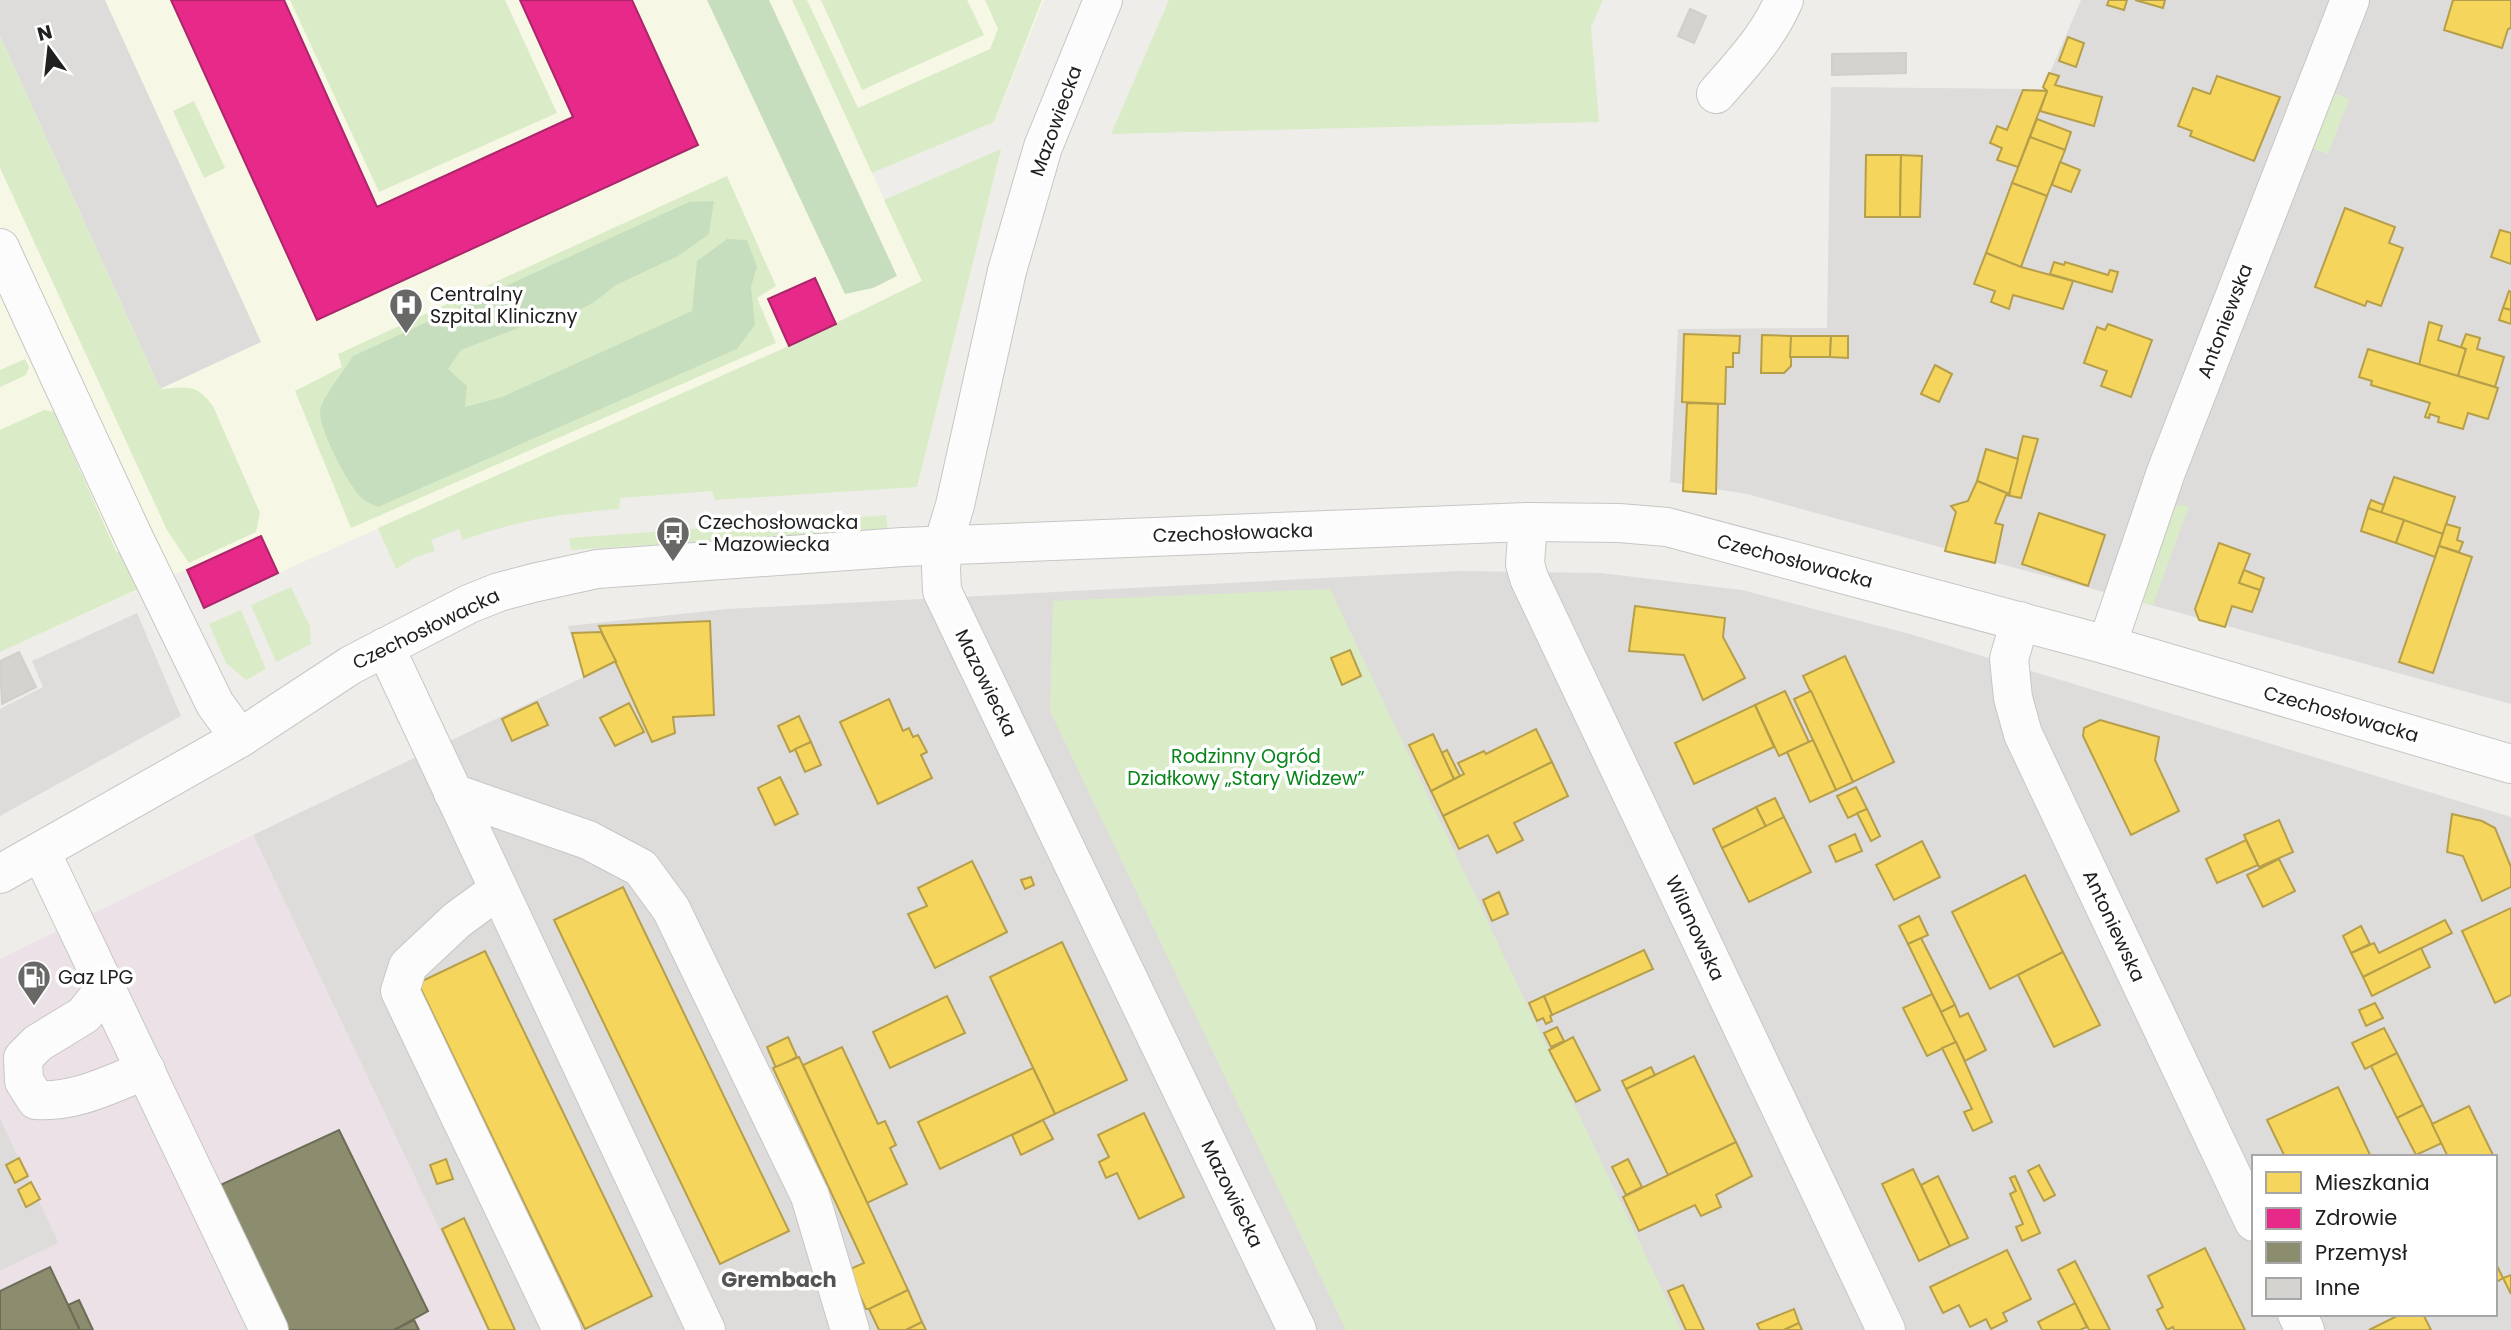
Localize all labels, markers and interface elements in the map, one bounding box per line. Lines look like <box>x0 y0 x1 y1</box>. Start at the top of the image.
north arrow <box>14 14 84 84</box>
text: N <box>34 18 55 48</box>
street label: Mazowiecka <box>1023 62 1089 180</box>
street label: Antoniewska <box>2191 260 2259 382</box>
place label: Centralny Szpital Kliniczny <box>430 281 578 330</box>
hospital icon: Centralny Szpital Kliniczny <box>387 286 425 335</box>
place label: Czechosłowacka - Mazowiecka <box>698 509 858 558</box>
bus stop icon: Czechosłowacka - Mazowiecka <box>654 514 692 563</box>
street label: Czechosłowacka <box>1152 517 1314 549</box>
street label: Czechosłowacka <box>1714 527 1876 595</box>
street label: Czechosłowacka <box>348 582 504 676</box>
street label: Mazowiecka <box>948 625 1024 741</box>
street label: Czechosłowacka <box>2260 679 2422 749</box>
park label: Rodzinny Ogród Działkowy „Stary Widzew” <box>1127 743 1365 792</box>
street label: Antoniewska <box>2076 866 2152 986</box>
street label: Wilanowska <box>1659 871 1731 985</box>
fuel station icon: Gaz LPG <box>15 958 53 1007</box>
place label: Gaz LPG <box>58 964 133 991</box>
street label: Mazowiecka <box>1194 1136 1270 1252</box>
legend <box>2252 1155 2497 1316</box>
text: Mieszkania <box>2315 1168 2430 1197</box>
text: Zdrowie <box>2315 1203 2397 1232</box>
text: Przemysł <box>2315 1238 2408 1267</box>
district label: Grembach <box>721 1265 837 1294</box>
text: Inne <box>2315 1273 2360 1302</box>

